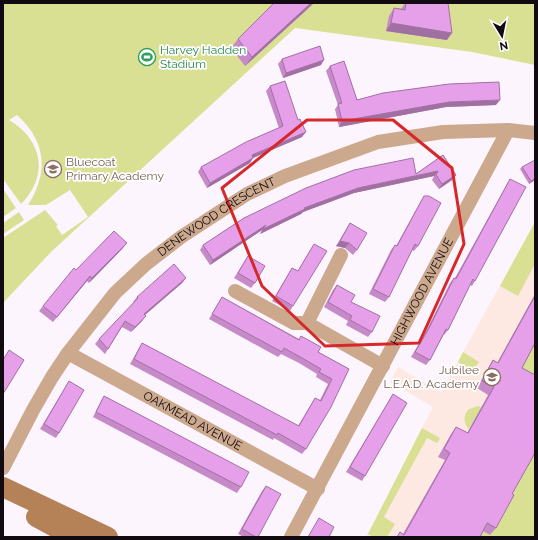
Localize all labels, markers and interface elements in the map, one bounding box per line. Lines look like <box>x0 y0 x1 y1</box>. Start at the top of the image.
north arrow <box>482 16 522 56</box>
text: N <box>498 38 509 52</box>
place label: Harvey Hadden Stadium <box>160 43 246 71</box>
sports icon: Harvey Hadden Stadium <box>137 47 157 67</box>
place label: Bluecoat Primary Academy <box>66 155 164 183</box>
school or university icon: Bluecoat Primary Academy <box>43 159 63 179</box>
street label: DENEWOOD CRESCENT <box>155 174 278 259</box>
street label: HIGHWOOD AVENUE <box>388 236 456 348</box>
place label: Jubilee L.E.A.D. Academy <box>383 363 479 391</box>
school or university icon: Jubilee L.E.A.D. Academy <box>482 367 502 387</box>
street label: OAKMEAD AVENUE <box>141 388 245 453</box>

